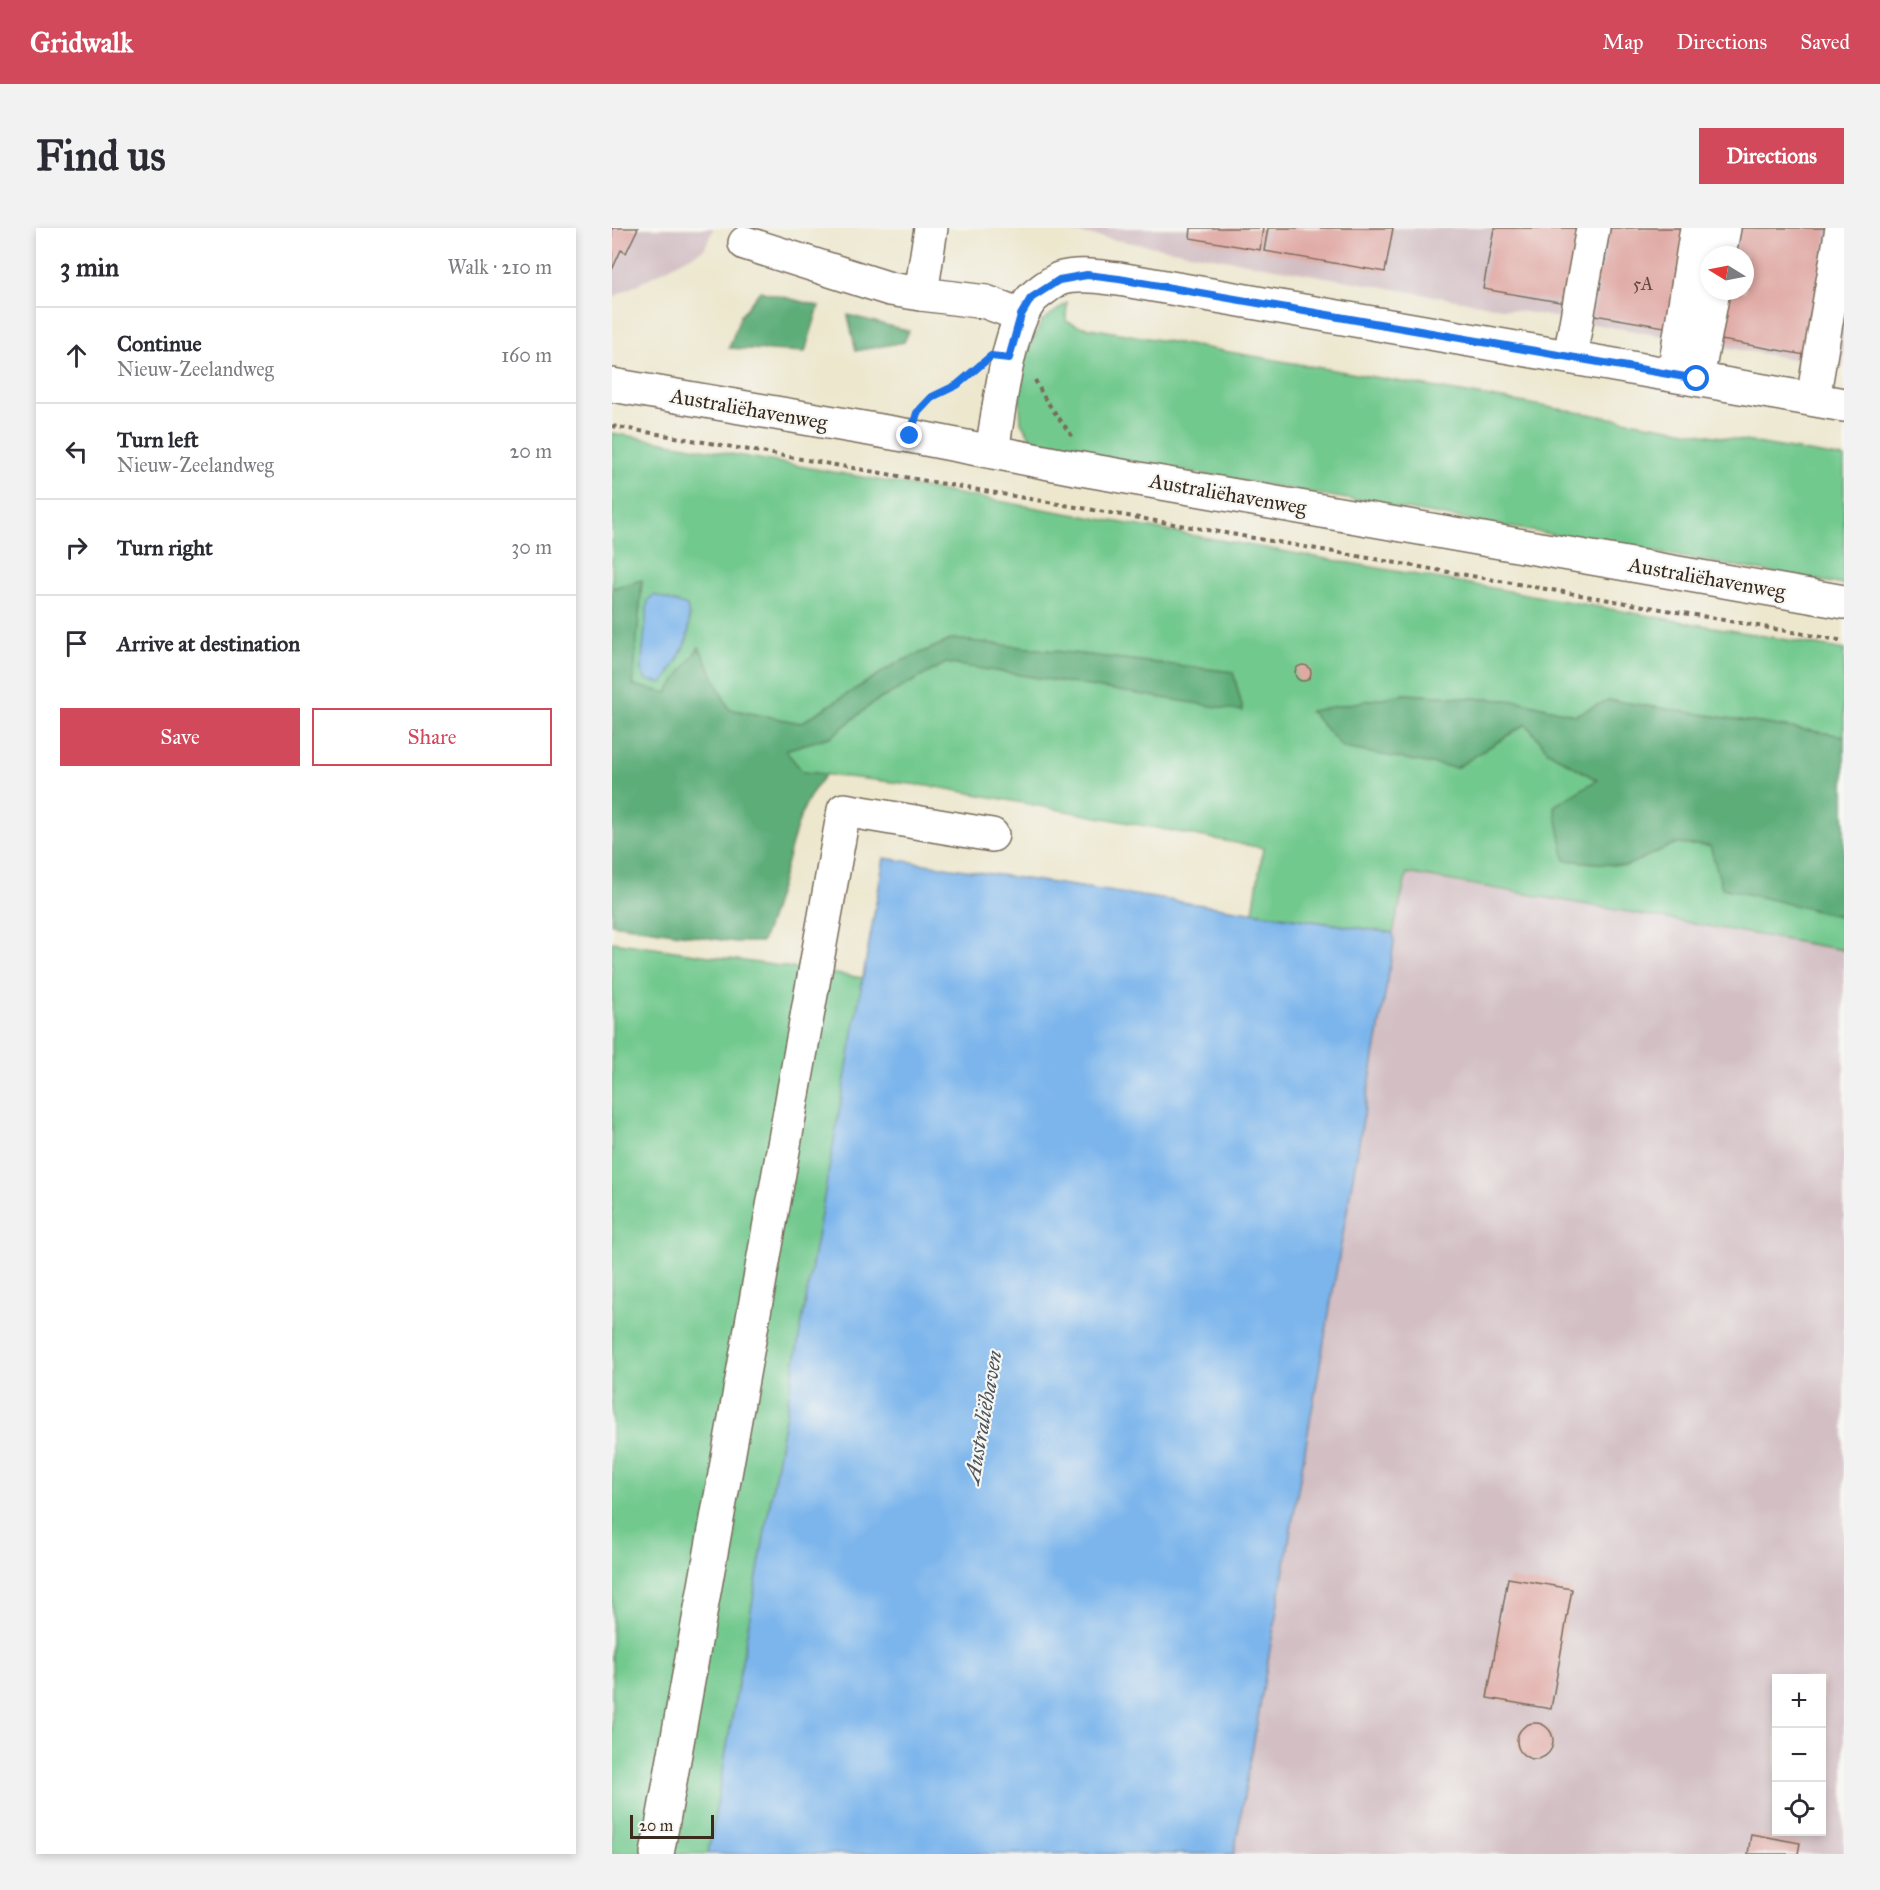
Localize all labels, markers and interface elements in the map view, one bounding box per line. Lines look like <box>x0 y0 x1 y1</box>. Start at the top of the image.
text: Gridwalk <box>30 25 133 60</box>
text: Map <box>1603 29 1644 55</box>
text: Directions <box>1677 29 1767 55</box>
text: Saved <box>1800 29 1850 55</box>
button: Directions <box>1699 128 1844 184</box>
text: Find us <box>36 130 166 182</box>
north arrow <box>1700 246 1754 300</box>
text: 3 min <box>60 251 119 283</box>
text: Walk · 210 m <box>447 255 552 279</box>
house number: 5A <box>1633 273 1653 295</box>
text: Continue <box>117 330 202 357</box>
icon: ahead <box>60 339 93 372</box>
text: 160 m <box>501 343 552 367</box>
text: Nieuw-Zeelandweg <box>117 357 274 381</box>
route start <box>1683 365 1709 391</box>
street label: Australiëhavenweg <box>667 382 830 436</box>
route end <box>896 422 922 448</box>
text: Turn left <box>117 426 199 453</box>
icon: left <box>60 435 93 468</box>
text: 20 m <box>509 439 552 463</box>
text: Nieuw-Zeelandweg <box>117 453 274 477</box>
street label: Australiëhavenweg <box>1146 467 1309 521</box>
icon: right <box>60 531 93 564</box>
text: Turn right <box>117 534 213 561</box>
text: 30 m <box>511 535 552 559</box>
street label: Australiëhavenweg <box>1625 551 1788 605</box>
icon: arrive <box>60 627 93 660</box>
text: Arrive at destination <box>117 630 300 657</box>
button: Save <box>60 708 300 766</box>
button: Share <box>312 708 552 766</box>
water label: Australiëhaven <box>958 1348 1008 1488</box>
map controls <box>1772 1674 1826 1836</box>
button: + <box>1772 1674 1826 1728</box>
button: − <box>1772 1728 1826 1782</box>
button: locate <box>1772 1782 1826 1836</box>
scale bar <box>630 1812 714 1840</box>
text: 20 m <box>639 1816 673 1835</box>

